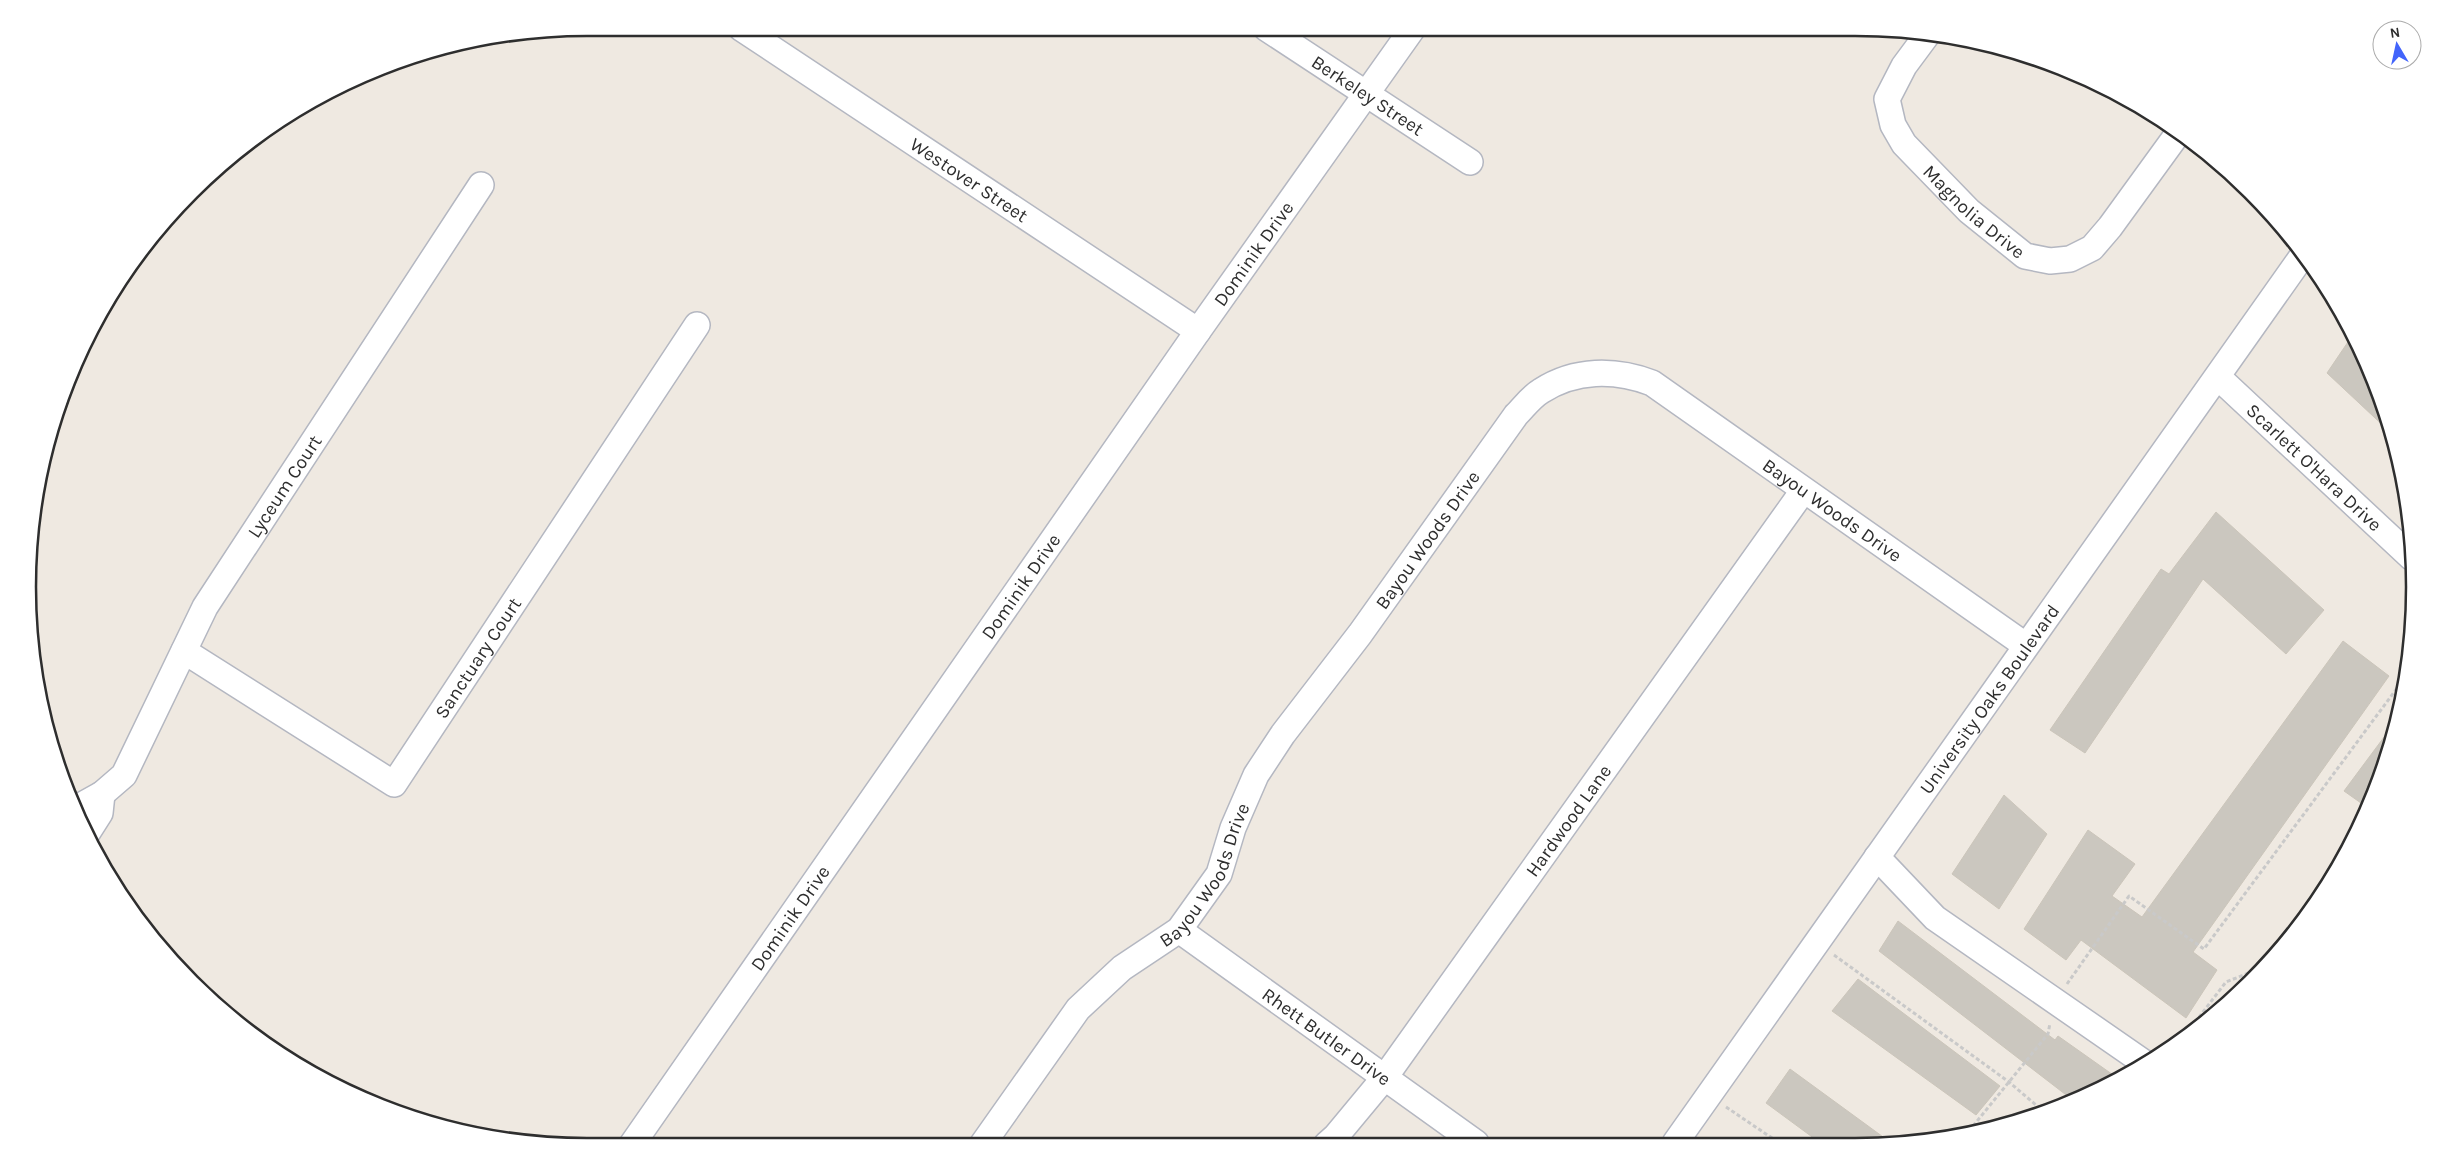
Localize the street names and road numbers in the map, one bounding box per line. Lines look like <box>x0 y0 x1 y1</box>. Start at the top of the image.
street label: Berkeley Street <box>1307 51 1428 141</box>
street label: Westover Street <box>906 133 1032 227</box>
street label: Magnolia Drive <box>1918 161 2029 264</box>
street label: Dominik Drive <box>1209 197 1299 311</box>
street label: Scarlett O'Hara Drive <box>2242 399 2386 536</box>
street label: Lyceum Court <box>243 431 327 542</box>
street label: Bayou Woods Drive <box>1758 454 1906 567</box>
street label: Bayou Woods Drive <box>1371 467 1485 614</box>
street label: Dominik Drive <box>977 530 1066 644</box>
street label: Sanctuary Court <box>430 594 526 723</box>
street label: University Oaks Boulevard <box>1915 600 2064 798</box>
street label: Hardwood Lane <box>1522 761 1616 881</box>
street label: Bayou Woods Drive <box>1155 800 1255 952</box>
street label: Dominik Drive <box>746 862 835 975</box>
street label: Rhett Butler Drive <box>1258 983 1395 1090</box>

